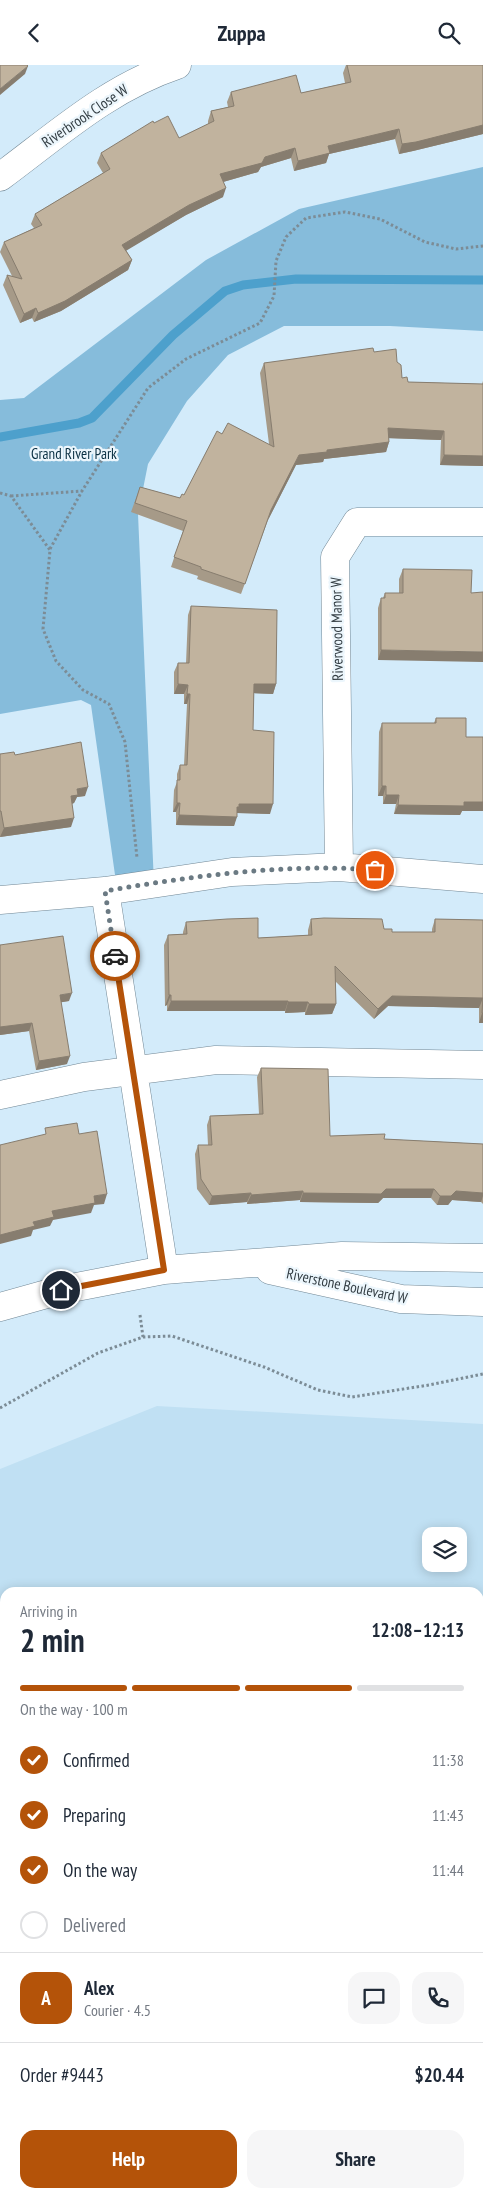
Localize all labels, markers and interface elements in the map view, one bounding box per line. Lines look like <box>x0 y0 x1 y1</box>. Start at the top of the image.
icon: back <box>20 19 48 47</box>
text: Zuppa <box>217 19 266 47</box>
icon: search <box>435 19 463 47</box>
street label: Riverbrook Close W <box>38 80 131 151</box>
park label: Grand River Park <box>31 444 117 463</box>
street label: Riverwood Manor W <box>326 577 347 681</box>
pin <box>354 849 396 891</box>
icon: bag <box>361 856 389 884</box>
courier <box>90 931 140 981</box>
icon: car <box>101 942 129 970</box>
street label: Riverstone Boulevard W <box>285 1263 409 1308</box>
pin <box>40 1269 82 1311</box>
icon: home <box>47 1276 75 1304</box>
map controls <box>422 1527 467 1572</box>
button: layers <box>422 1527 467 1572</box>
text: Arriving in <box>20 1601 77 1621</box>
text: 12:08–12:13 <box>371 1618 464 1642</box>
text: 2 min <box>20 1619 85 1661</box>
text: On the way · 100 m <box>20 1699 128 1719</box>
icon: check <box>20 1746 48 1774</box>
text: Confirmed <box>63 1748 130 1772</box>
text: 11:38 <box>432 1750 464 1770</box>
icon: check <box>20 1801 48 1829</box>
text: Preparing <box>63 1803 126 1827</box>
text: 11:43 <box>432 1805 464 1825</box>
icon: check <box>20 1856 48 1884</box>
text: On the way <box>63 1858 137 1882</box>
text: 11:44 <box>432 1860 464 1880</box>
text: Delivered <box>63 1913 126 1937</box>
button: chat <box>348 1972 400 2024</box>
button: phone <box>412 1972 464 2024</box>
text: Alex <box>84 1976 114 2000</box>
text: A <box>41 1986 51 2010</box>
text: Courier · 4.5 <box>84 2000 151 2020</box>
text: Order #9443 <box>20 2063 104 2087</box>
text: $20.44 <box>415 2063 464 2087</box>
button: Help <box>20 2130 237 2188</box>
button: Share <box>247 2130 464 2188</box>

